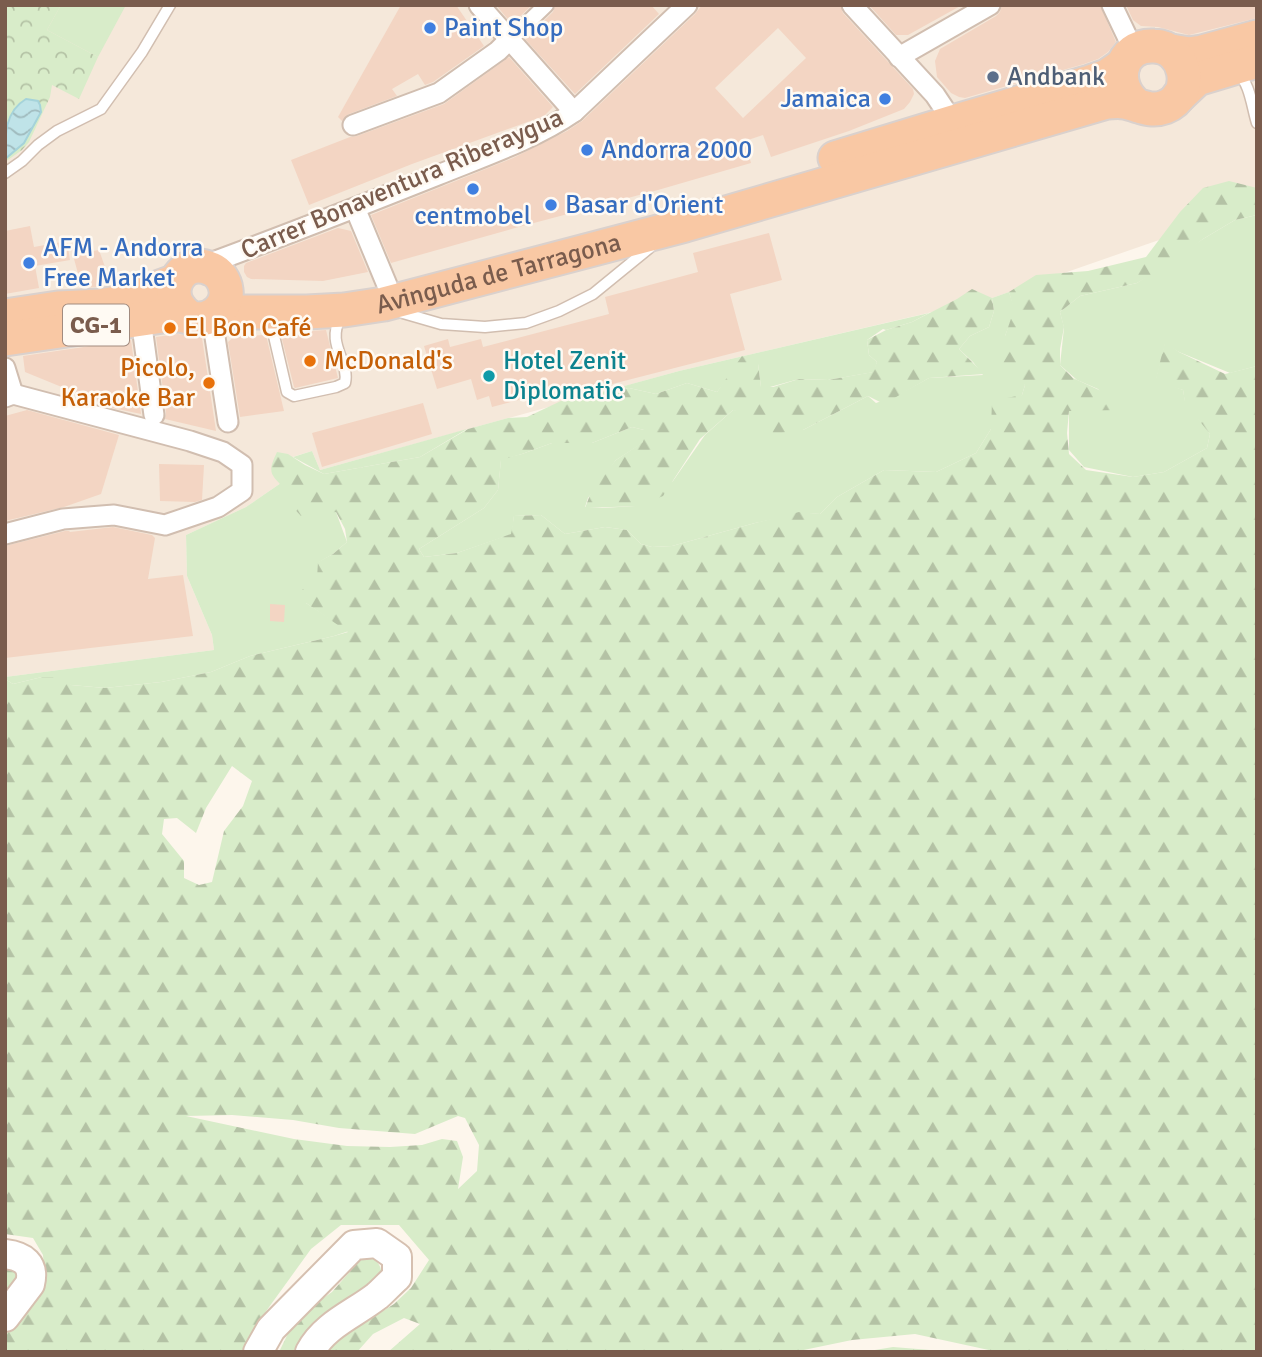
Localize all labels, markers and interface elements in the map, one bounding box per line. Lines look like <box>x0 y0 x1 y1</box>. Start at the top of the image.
place label: Paint Shop <box>444 12 563 44</box>
marker: Paint Shop <box>422 20 438 36</box>
place label: Andbank <box>1007 61 1105 93</box>
marker: Andbank <box>985 69 1001 85</box>
place label: Jamaica <box>780 83 871 115</box>
marker: Jamaica <box>877 91 893 107</box>
street label: Carrer Bonaventura Riberaygua <box>236 102 568 266</box>
place label: Andorra 2000 <box>601 134 752 166</box>
marker: Andorra 2000 <box>579 142 595 158</box>
marker: centmobel <box>465 181 481 197</box>
place label: Basar d'Orient <box>565 189 723 221</box>
marker: Basar d'Orient <box>543 197 559 213</box>
place label: centmobel <box>414 200 532 232</box>
street label: Avinguda de Tarragona <box>373 226 625 321</box>
place label: AFM - Andorra Free Market <box>43 232 204 294</box>
marker: AFM - Andorra Free Market <box>21 255 37 271</box>
road number: CG-1 <box>63 304 129 346</box>
place label: El Bon Café <box>184 312 311 344</box>
marker: El Bon Café <box>162 320 178 336</box>
place label: McDonald's <box>324 345 453 377</box>
place label: Hotel Zenit Diplomatic <box>503 345 626 407</box>
place label: Picolo, Karaoke Bar <box>61 352 195 414</box>
marker: McDonald's <box>302 353 318 369</box>
marker: Hotel Zenit Diplomatic <box>481 368 497 384</box>
marker: Picolo, Karaoke Bar <box>201 375 217 391</box>

